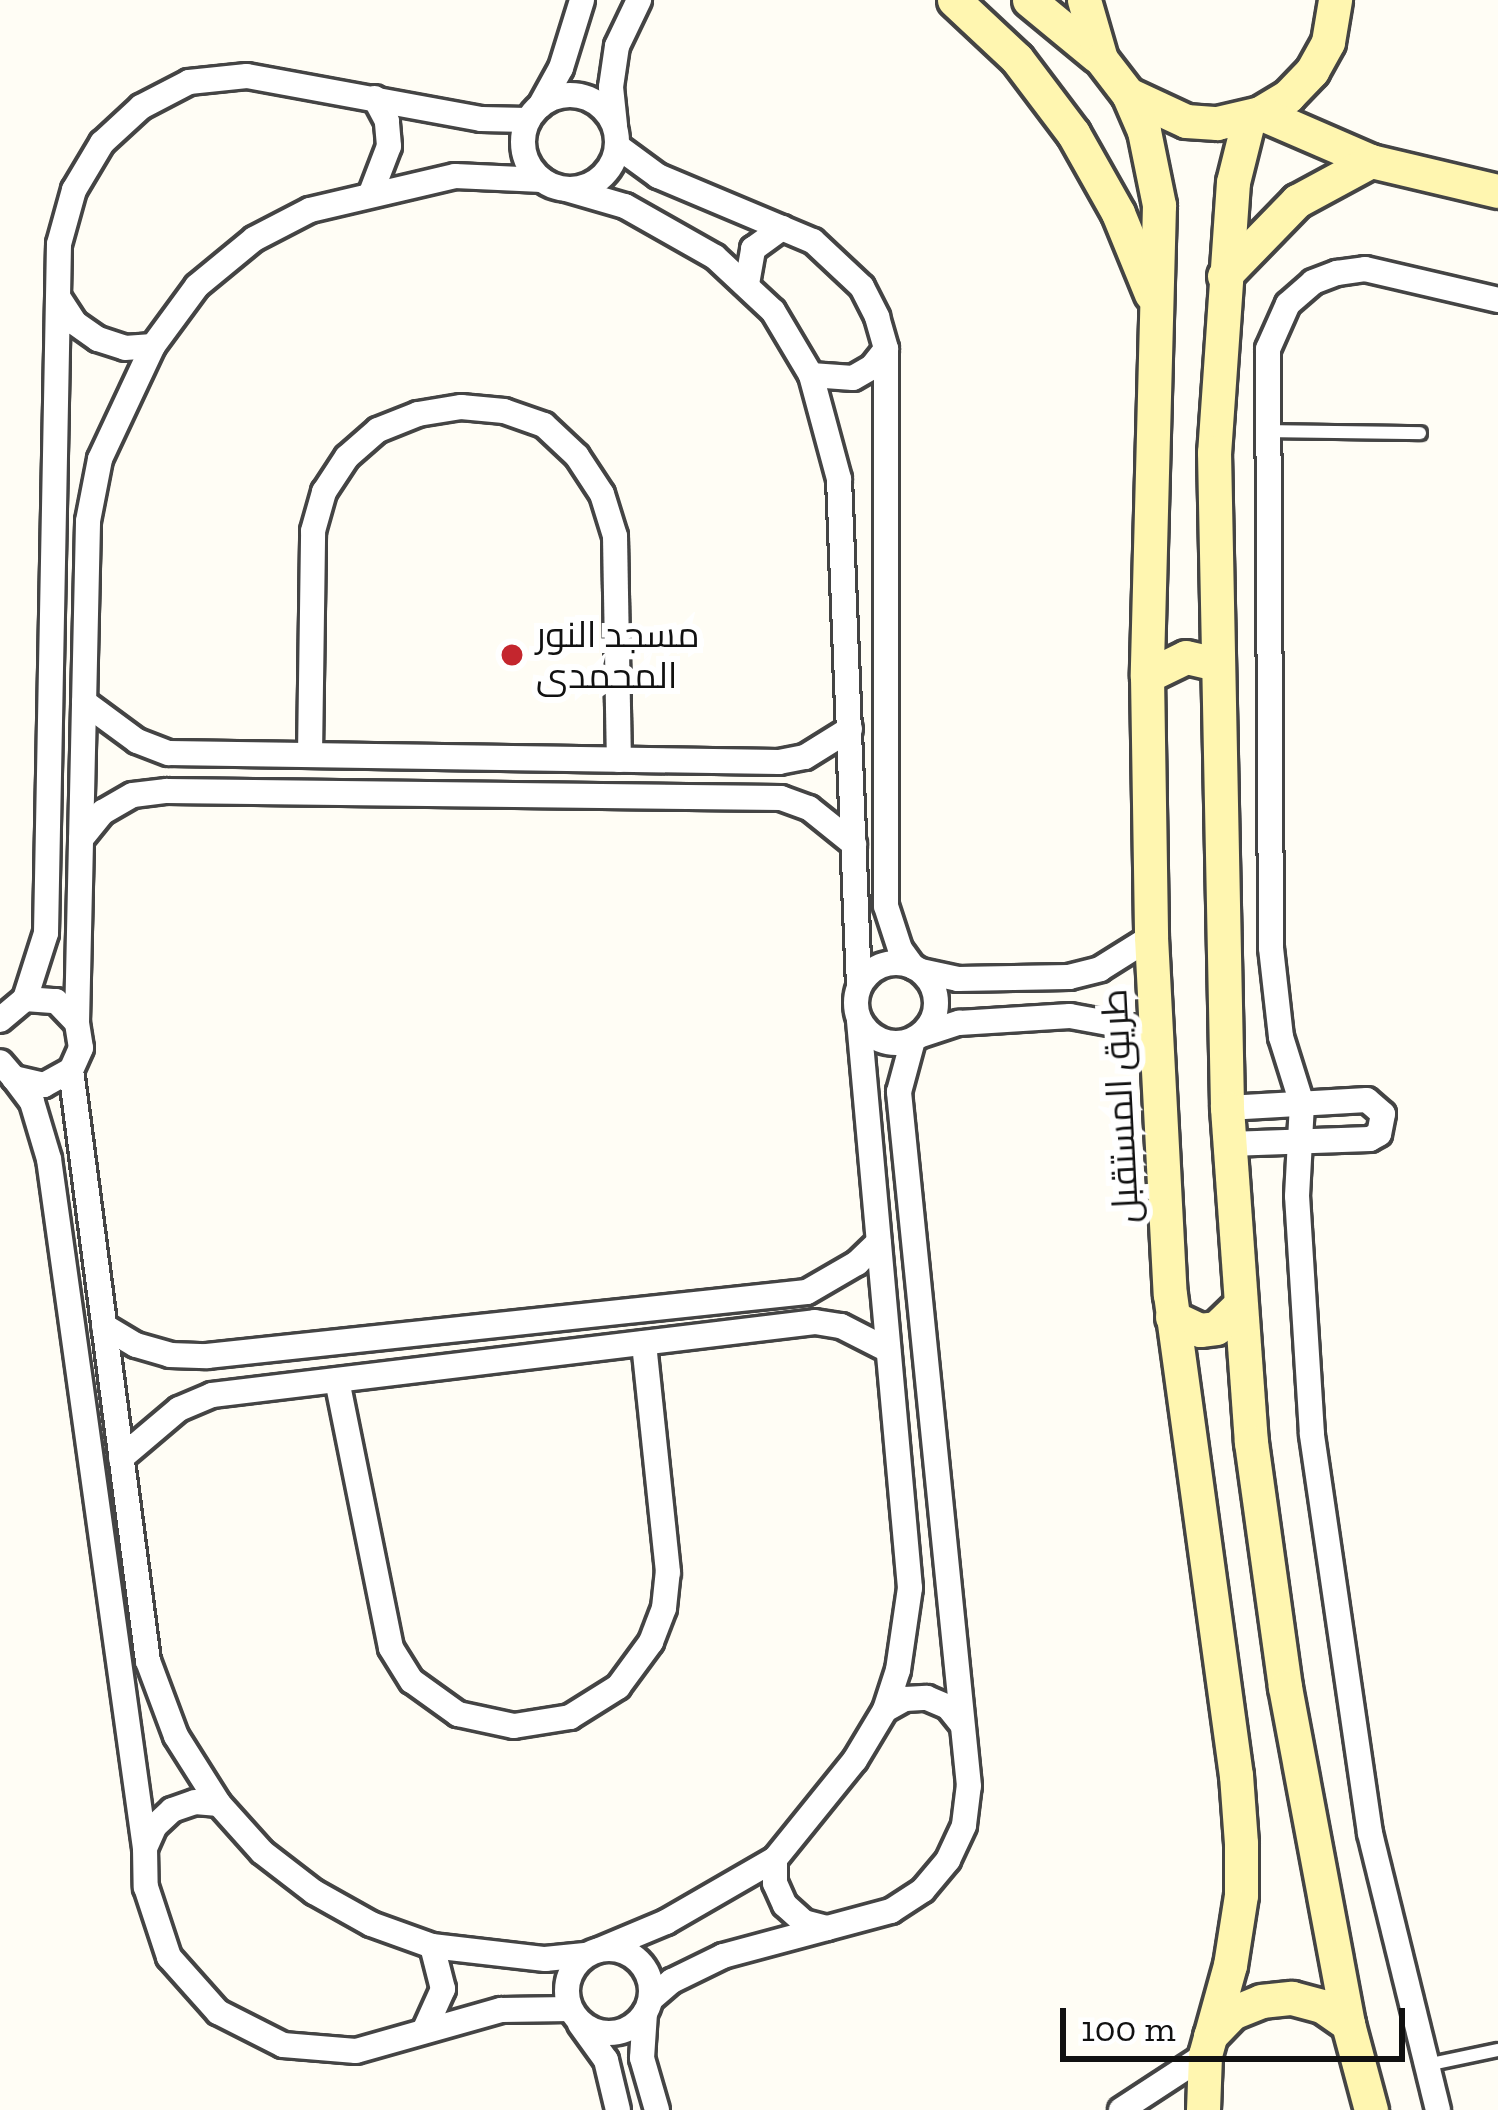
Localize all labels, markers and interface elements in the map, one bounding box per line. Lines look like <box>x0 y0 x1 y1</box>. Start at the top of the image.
place label: مسجد النور المحمدى <box>536 612 700 697</box>
marker: مسجد النور المحمدى <box>499 642 525 668</box>
street label: طريق المستقبل <box>1092 988 1148 1224</box>
scale bar <box>1066 1984 1411 2058</box>
text: 100 m <box>1081 2007 1176 2050</box>

